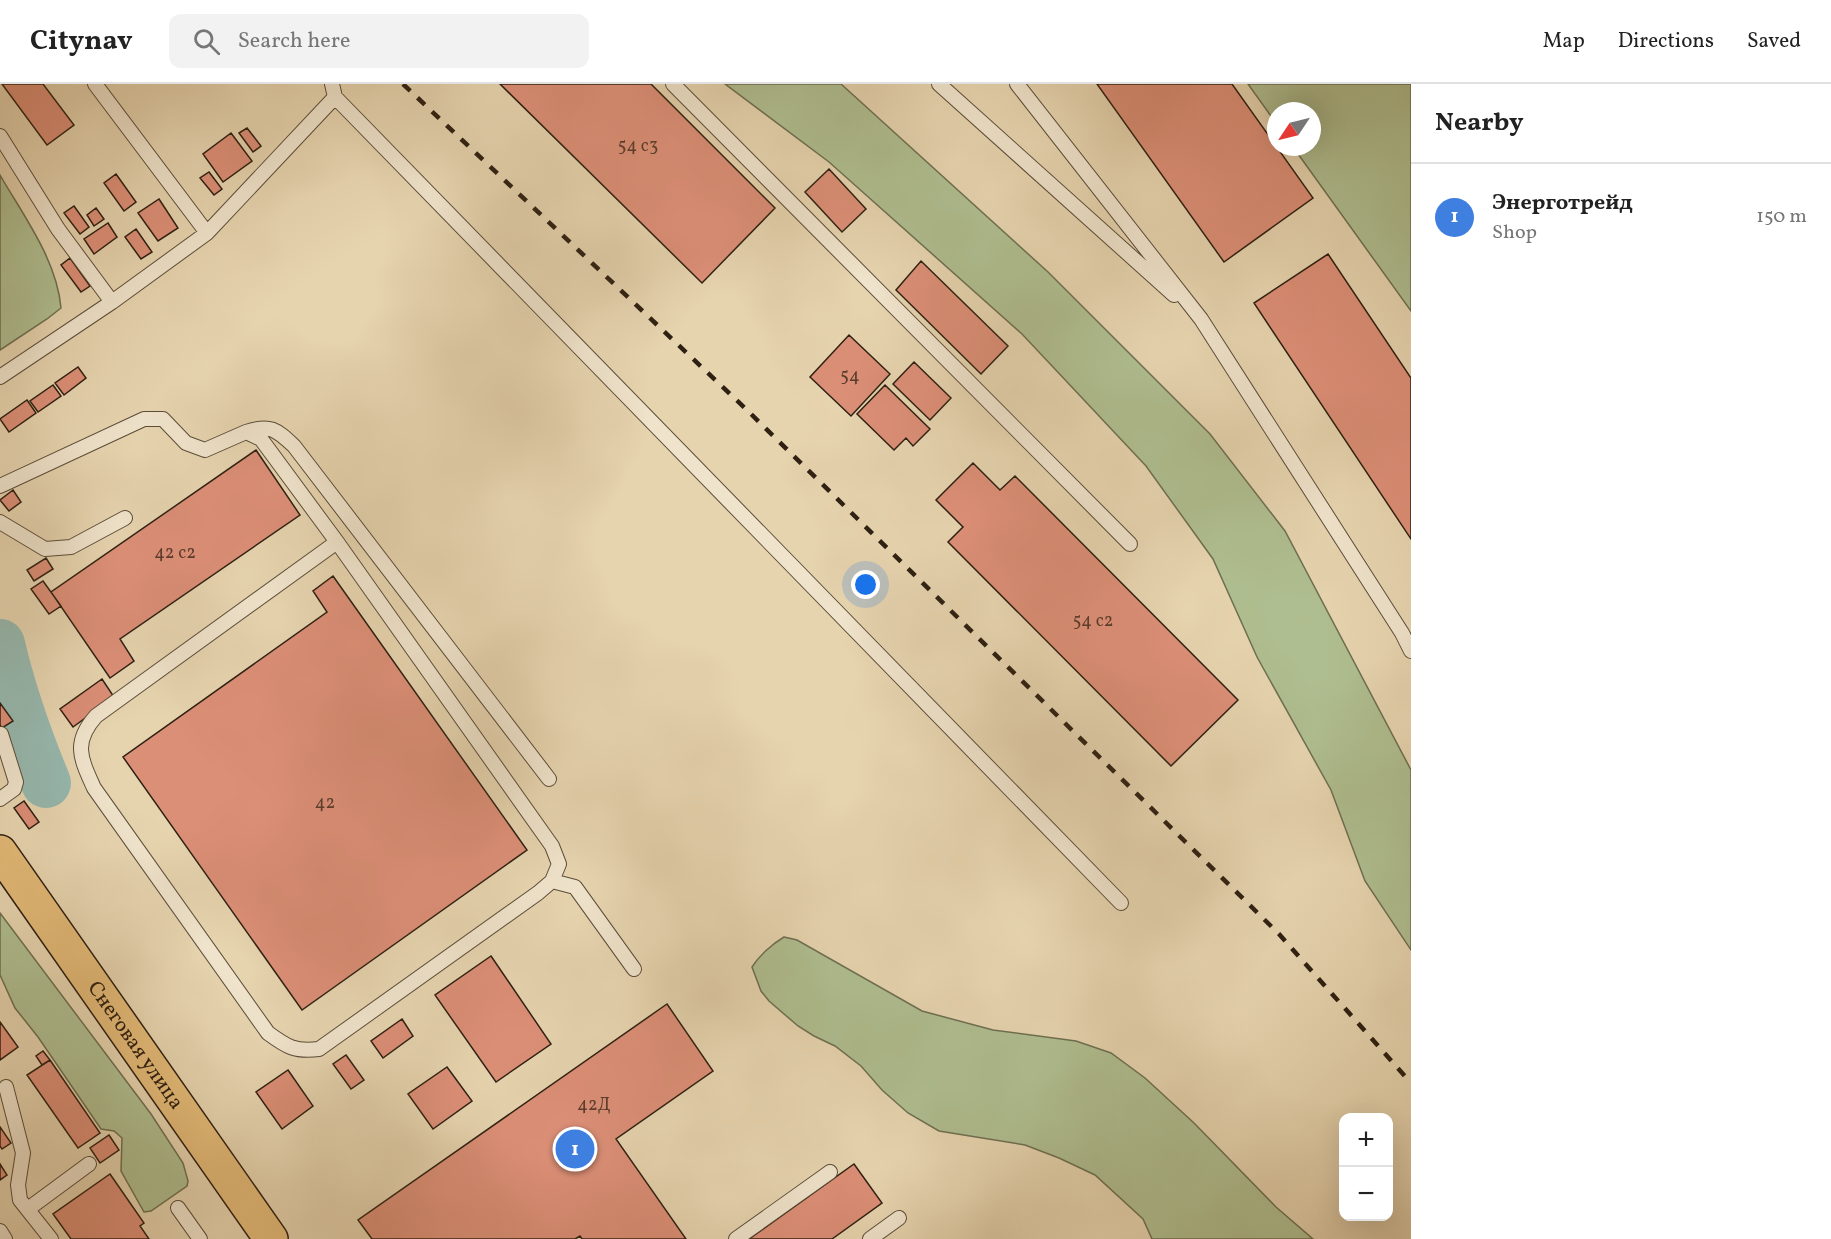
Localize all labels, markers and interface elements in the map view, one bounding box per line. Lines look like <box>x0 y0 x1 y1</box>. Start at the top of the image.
search box <box>169 14 589 68</box>
text: Citynav <box>30 22 133 61</box>
icon: search <box>190 25 223 58</box>
text: Search here <box>238 26 350 57</box>
text: Map <box>1543 27 1585 56</box>
text: Directions <box>1618 27 1714 56</box>
text: Saved <box>1747 27 1801 56</box>
north arrow <box>1267 102 1321 156</box>
text: Nearby <box>1435 105 1524 141</box>
house number: 54 с3 <box>618 134 658 159</box>
text: Энерготрейд <box>1492 188 1633 219</box>
text: 1 <box>1450 203 1459 231</box>
text: 150 m <box>1756 203 1807 231</box>
text: Shop <box>1492 219 1537 247</box>
house number: 54 <box>840 364 860 389</box>
house number: 42 с2 <box>154 541 196 566</box>
your location <box>851 570 880 599</box>
house number: 54 с2 <box>1073 609 1113 634</box>
house number: 42 <box>315 791 335 816</box>
street label: Снеговая улица <box>80 975 190 1115</box>
house number: 42Д <box>577 1093 611 1118</box>
map controls <box>1339 1113 1393 1221</box>
button: + <box>1339 1113 1393 1167</box>
pin: 1 <box>556 1126 594 1172</box>
button: − <box>1339 1167 1393 1221</box>

